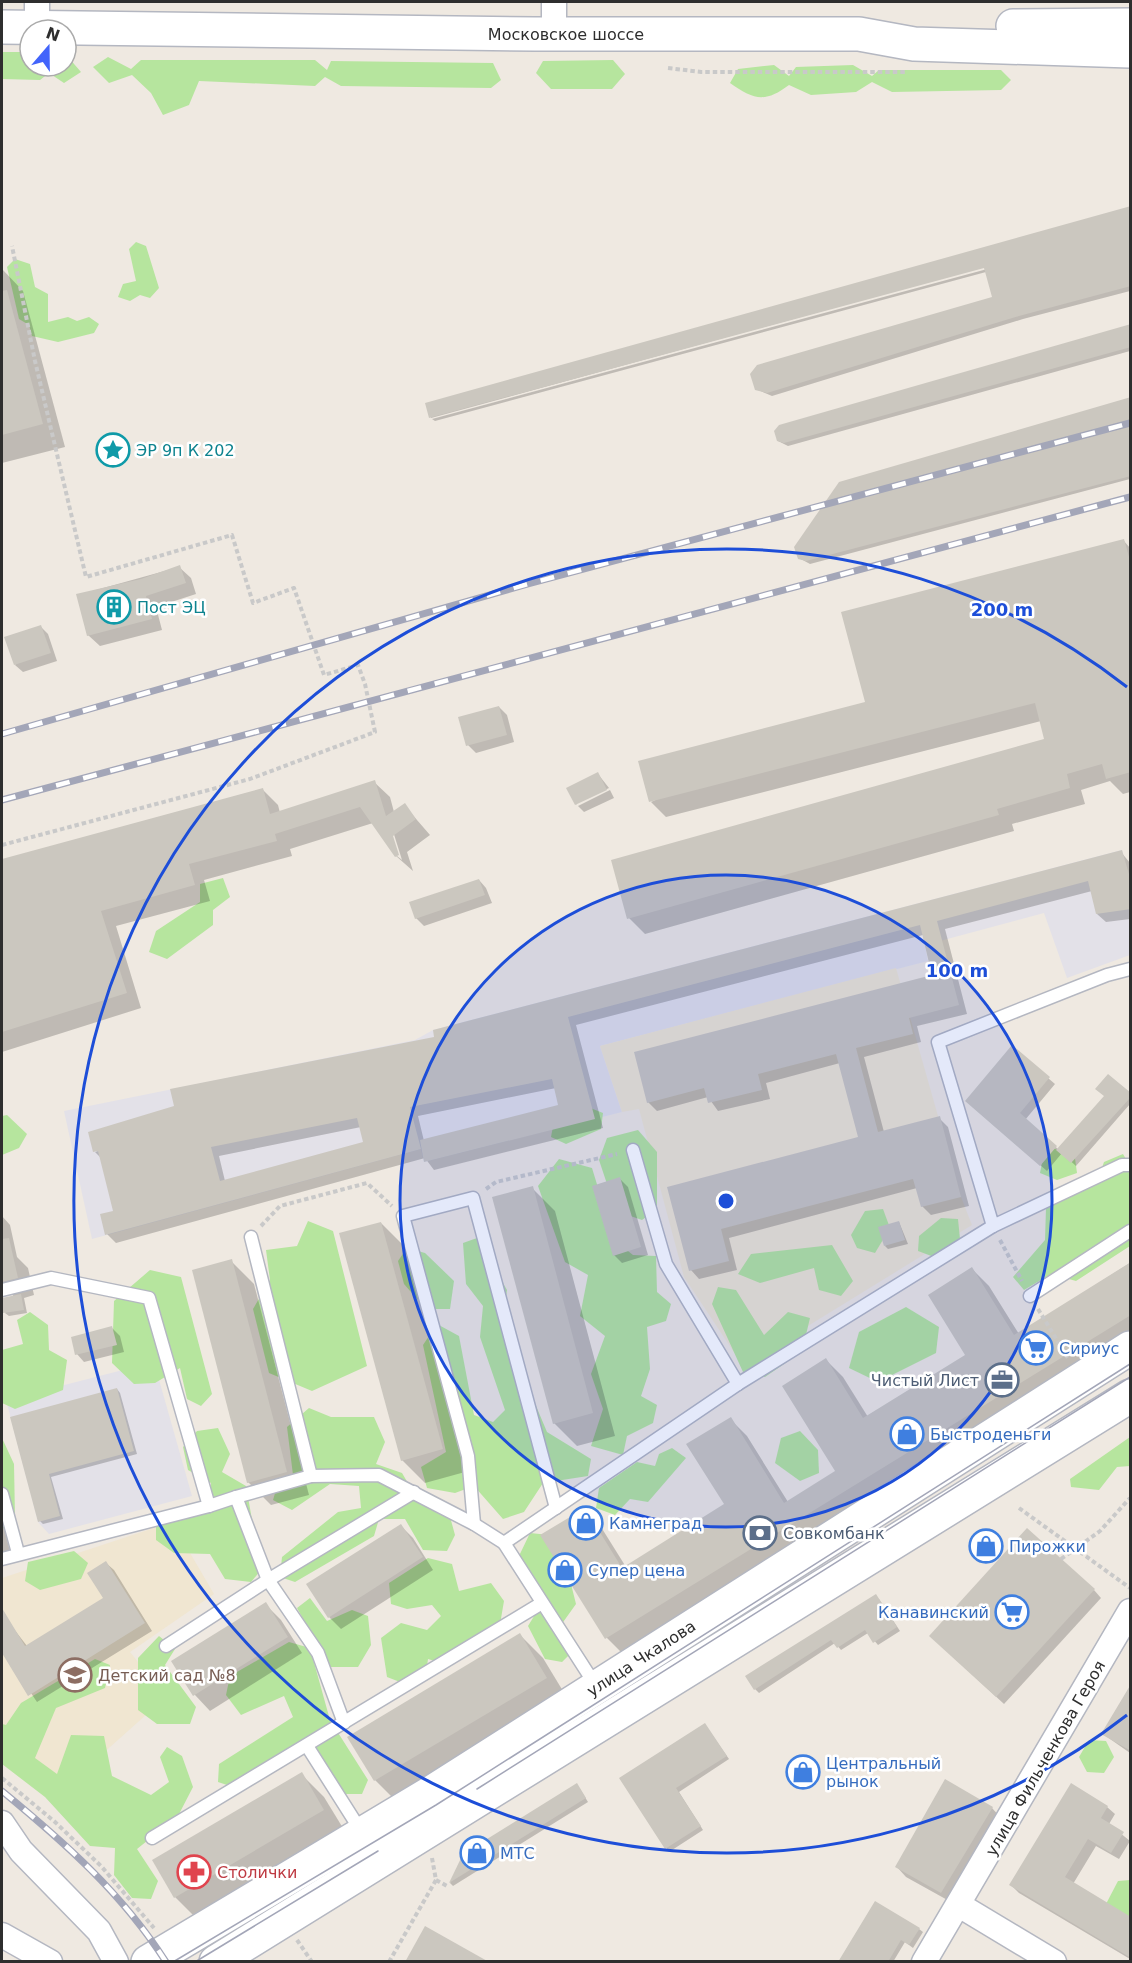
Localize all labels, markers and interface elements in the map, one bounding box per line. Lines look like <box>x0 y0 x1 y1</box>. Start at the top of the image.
north arrow <box>18 18 78 78</box>
text: N <box>43 23 63 46</box>
street label: Московское шоссе <box>488 25 644 44</box>
place icon: ЭР 9п К 202 <box>95 432 131 468</box>
place label: ЭР 9п К 202 <box>136 441 235 460</box>
building icon: Пост ЭЦ <box>96 589 132 625</box>
place label: Пост ЭЦ <box>137 598 206 617</box>
text: 200 m <box>971 599 1033 620</box>
text: 100 m <box>926 960 988 981</box>
centre of rings <box>716 1191 736 1211</box>
supermarket icon: Сириус <box>1018 1330 1054 1366</box>
place label: Сириус <box>1059 1339 1119 1358</box>
office icon: Чистый Лист <box>984 1362 1020 1398</box>
place label: Чистый Лист <box>871 1371 979 1390</box>
shop icon: Быстроденьги <box>889 1416 925 1452</box>
place label: Быстроденьги <box>930 1425 1051 1444</box>
shop icon: Камнеград <box>568 1505 604 1541</box>
place label: Камнеград <box>609 1514 702 1533</box>
bank icon: Совкомбанк <box>742 1515 778 1551</box>
place label: Совкомбанк <box>783 1524 885 1543</box>
shop icon: Пирожки <box>968 1528 1004 1564</box>
place label: Пирожки <box>1009 1537 1086 1556</box>
shop icon: Супер цена <box>547 1552 583 1588</box>
place label: Супер цена <box>588 1561 685 1580</box>
supermarket icon: Канавинский <box>994 1594 1030 1630</box>
place label: Канавинский <box>878 1603 989 1622</box>
street label: улица Чкалова <box>583 1616 699 1701</box>
school or university icon: Детский сад №8 <box>57 1657 93 1693</box>
street label: улица Фильченкова Героя <box>982 1657 1109 1859</box>
place label: Детский сад №8 <box>98 1666 236 1685</box>
shop icon: Центральный рынок <box>785 1754 821 1790</box>
place label: Центральный рынок <box>826 1754 941 1791</box>
shop icon: МТС <box>459 1835 495 1871</box>
place label: МТС <box>500 1844 535 1863</box>
pharmacy icon: Столички <box>176 1854 212 1890</box>
place label: Столички <box>217 1863 297 1882</box>

